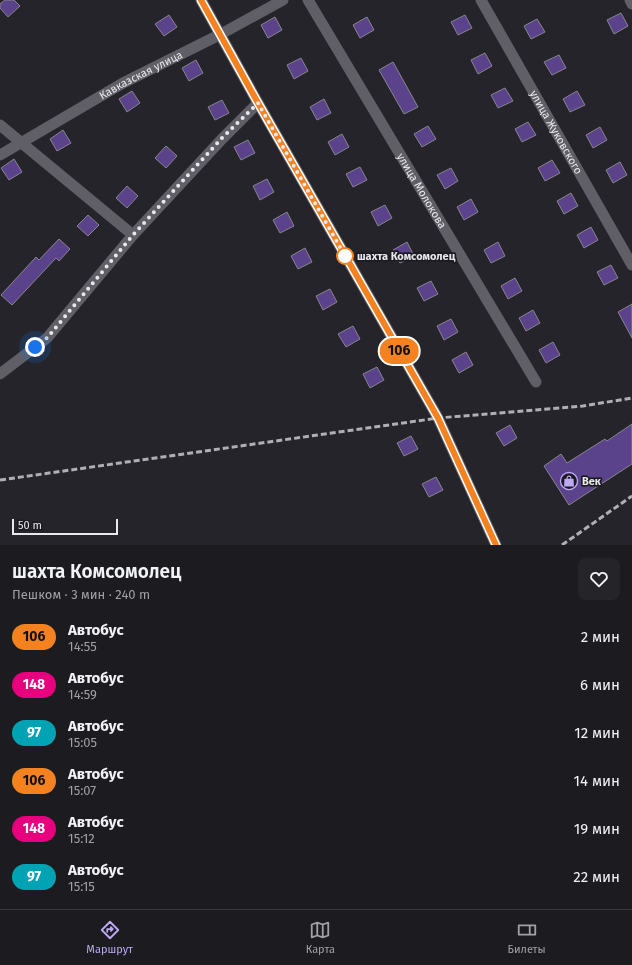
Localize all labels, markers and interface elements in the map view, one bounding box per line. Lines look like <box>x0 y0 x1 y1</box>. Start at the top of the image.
street label: Кавказская улица <box>97 48 185 102</box>
street label: улица Жуковского <box>527 88 585 177</box>
street label: улица Молокова <box>394 151 449 231</box>
marker: шахта Комсомолец <box>336 247 354 265</box>
place label: шахта Комсомолец <box>357 250 456 263</box>
your location <box>25 337 45 357</box>
line badge: 106 <box>376 338 422 364</box>
text: 106 <box>388 342 410 359</box>
shop icon: Век <box>559 471 579 491</box>
place label: Век <box>582 475 602 488</box>
scale bar <box>12 517 118 536</box>
text: 50 m <box>18 519 42 532</box>
button: heart <box>578 558 620 600</box>
text: шахта Комсомолец <box>12 560 181 583</box>
text: Пешком · 3 мин · 240 m <box>12 587 150 602</box>
text: Автобус <box>68 621 124 639</box>
text: 106 <box>23 628 45 645</box>
text: 2 мин <box>581 628 620 646</box>
text: 14:55 <box>68 639 97 654</box>
text: Автобус <box>68 669 124 687</box>
text: 148 <box>23 676 45 693</box>
text: 6 мин <box>580 676 620 694</box>
text: 14:59 <box>68 687 97 702</box>
text: Автобус <box>68 717 124 735</box>
text: 97 <box>27 724 41 741</box>
text: 12 мин <box>574 724 620 742</box>
text: 15:05 <box>68 735 97 750</box>
text: Автобус <box>68 765 124 783</box>
text: 106 <box>23 772 45 789</box>
text: 14 мин <box>574 772 620 790</box>
text: 15:07 <box>68 783 96 798</box>
text: Автобус <box>68 813 124 831</box>
text: 148 <box>23 820 45 837</box>
text: 19 мин <box>574 820 620 838</box>
text: 15:12 <box>68 831 95 846</box>
text: Автобус <box>68 861 124 879</box>
text: 97 <box>27 868 41 885</box>
text: 22 мин <box>573 868 620 886</box>
text: 15:15 <box>68 879 95 894</box>
tab: Маршрут <box>86 919 133 956</box>
tab: Карта <box>306 919 335 956</box>
tab: Билеты <box>508 919 546 956</box>

